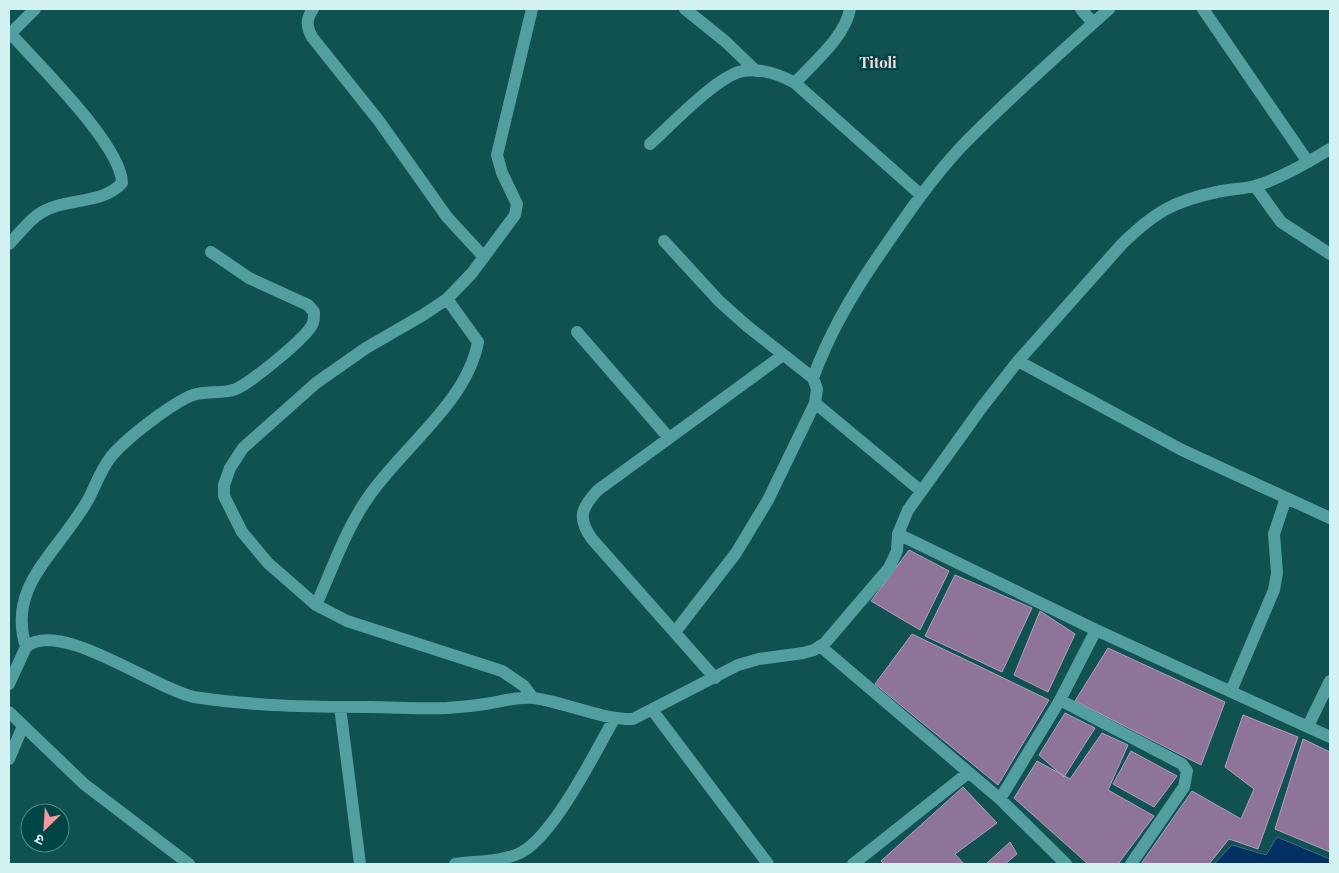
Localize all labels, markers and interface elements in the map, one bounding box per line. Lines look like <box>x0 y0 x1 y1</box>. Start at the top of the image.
district label: Titoli <box>859 52 897 72</box>
north arrow <box>20 803 70 853</box>
text: उ <box>31 830 47 851</box>

